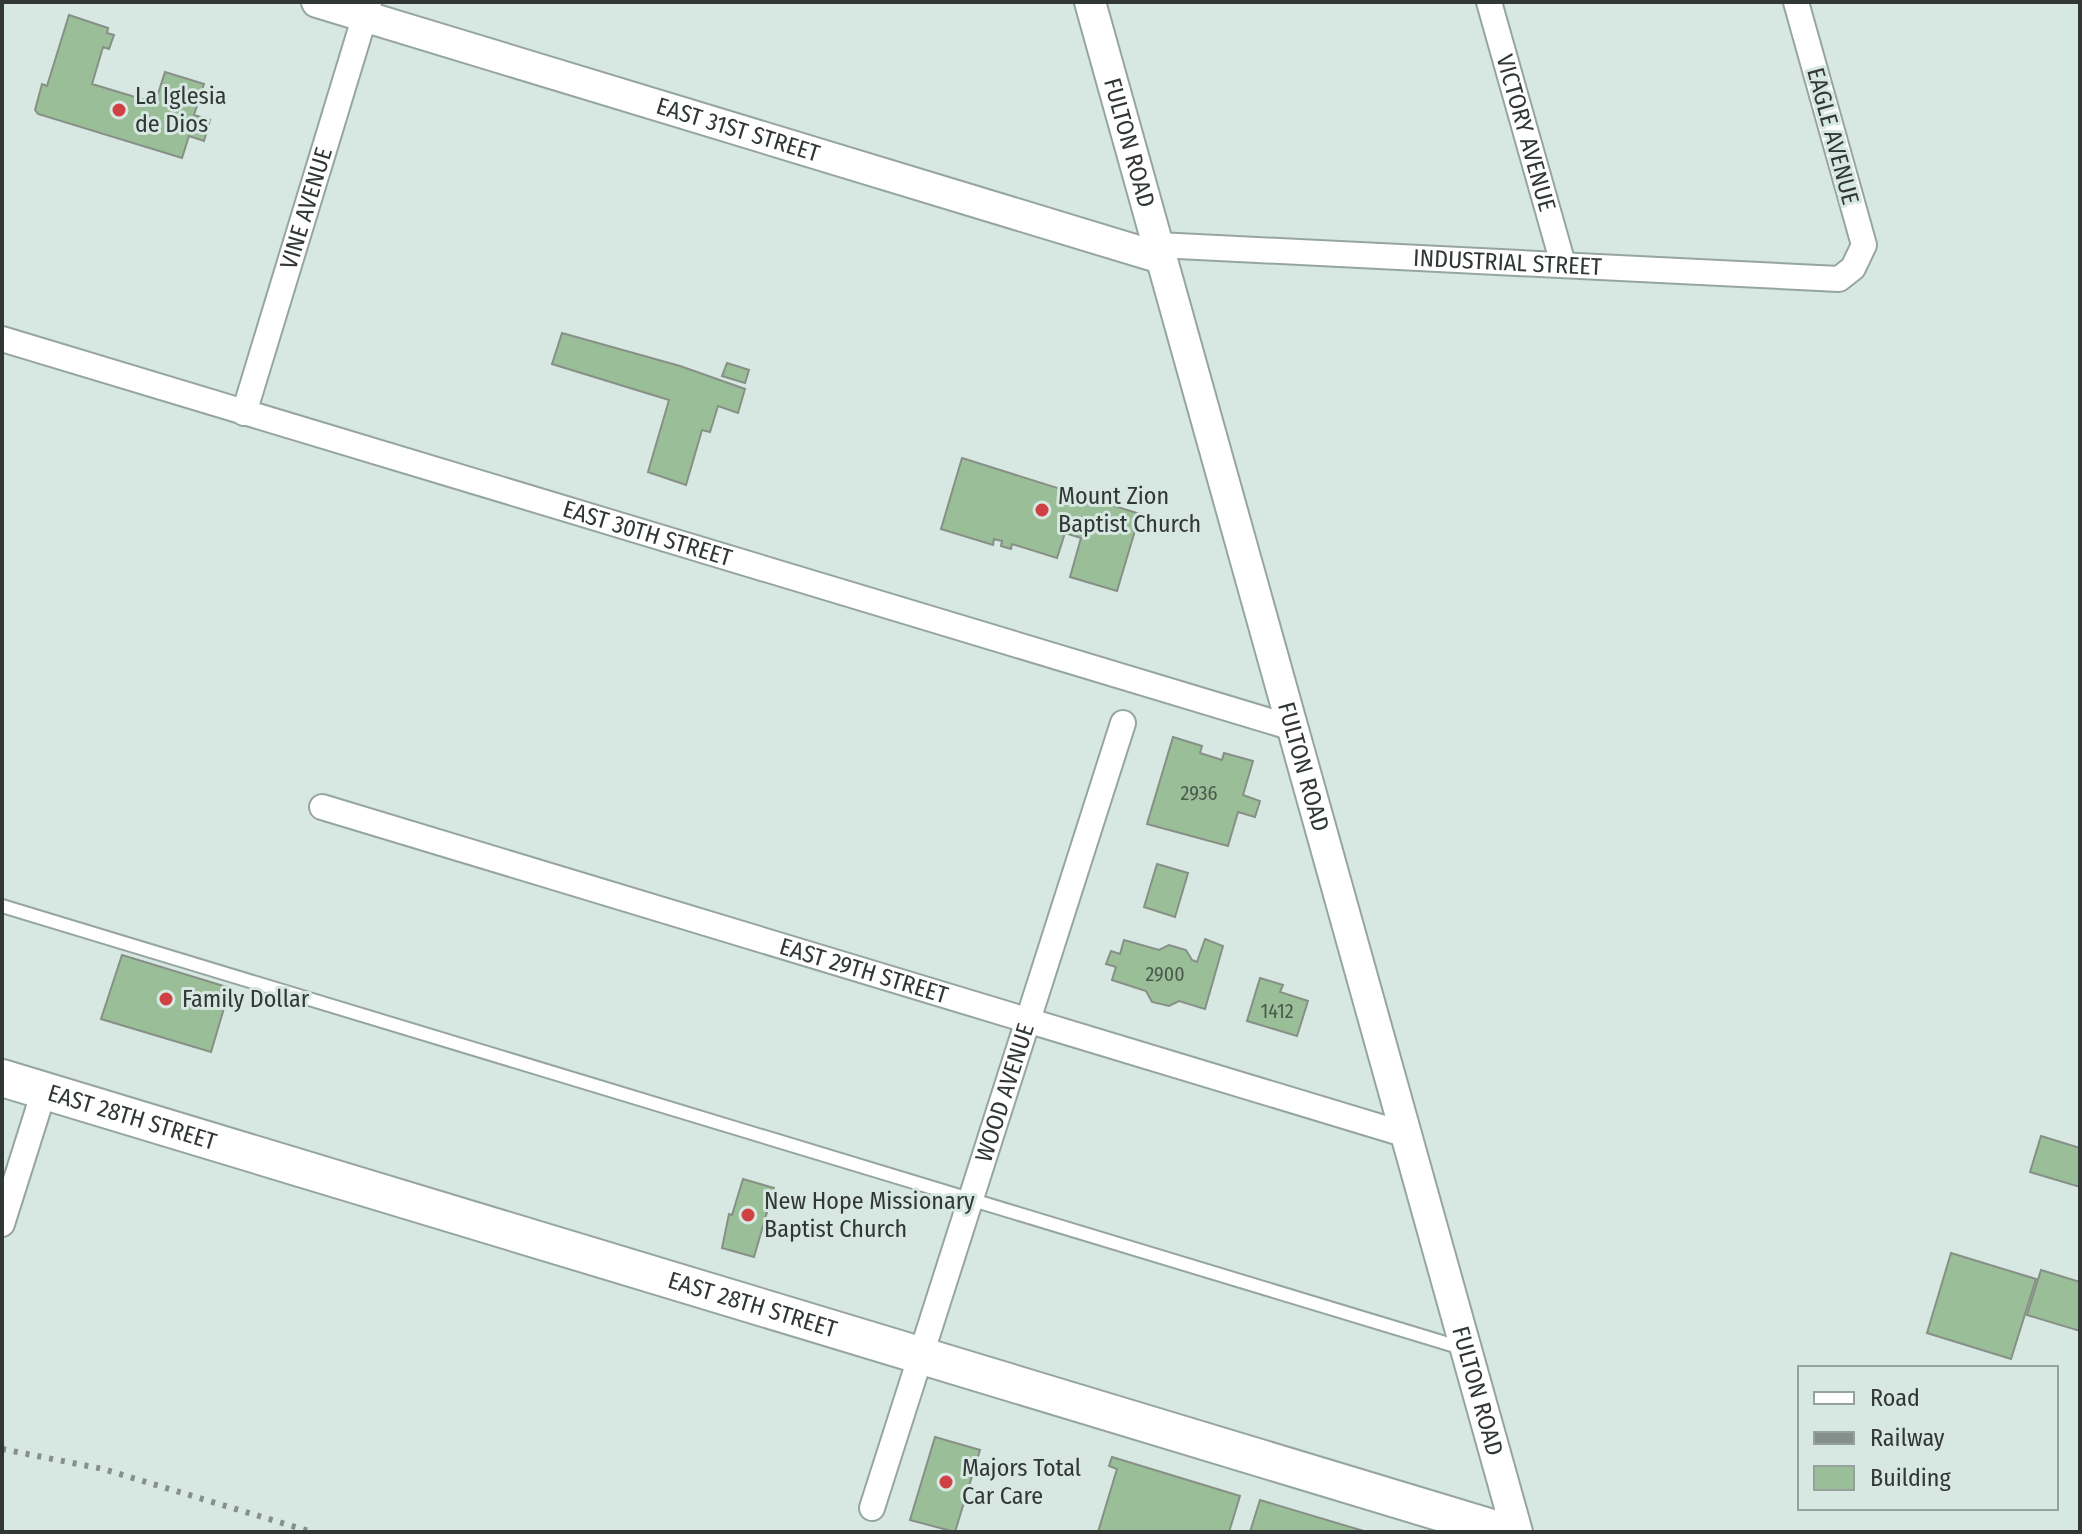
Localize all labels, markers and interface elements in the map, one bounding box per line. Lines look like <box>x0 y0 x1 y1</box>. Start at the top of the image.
street label: VICTORY AVENUE <box>1491 51 1561 214</box>
street label: EAGLE AVENUE <box>1801 64 1865 208</box>
street label: FULTON ROAD <box>1098 75 1161 211</box>
place label: La Iglesia de Dios <box>135 82 227 138</box>
street label: EAST 31ST STREET <box>653 92 823 168</box>
marker: La Iglesia de Dios <box>110 101 128 119</box>
street label: VINE AVENUE <box>275 144 338 272</box>
street label: INDUSTRIAL STREET <box>1413 244 1603 281</box>
place label: Mount Zion Baptist Church <box>1058 482 1201 538</box>
street label: EAST 30TH STREET <box>559 495 735 572</box>
marker: Mount Zion Baptist Church <box>1033 501 1051 519</box>
street label: FULTON ROAD <box>1272 699 1335 835</box>
house number: 2936 <box>1181 781 1218 805</box>
street label: EAST 29TH STREET <box>776 932 951 1009</box>
house number: 2900 <box>1145 962 1185 986</box>
place label: Family Dollar <box>182 985 310 1013</box>
marker: Family Dollar <box>157 990 175 1008</box>
house number: 1412 <box>1260 999 1294 1023</box>
street label: WOOD AVENUE <box>970 1020 1040 1165</box>
street label: EAST 28TH STREET <box>44 1079 220 1156</box>
place label: New Hope Missionary Baptist Church <box>764 1187 975 1243</box>
marker: New Hope Missionary Baptist Church <box>739 1206 757 1224</box>
street label: EAST 28TH STREET <box>665 1266 840 1343</box>
street label: FULTON ROAD <box>1446 1323 1509 1459</box>
legend <box>1798 1366 2058 1510</box>
text: Road <box>1870 1384 1920 1412</box>
text: Railway <box>1870 1424 1945 1452</box>
place label: Majors Total Car Care <box>962 1454 1081 1510</box>
text: Building <box>1870 1464 1952 1492</box>
marker: Majors Total Car Care <box>937 1473 955 1491</box>

